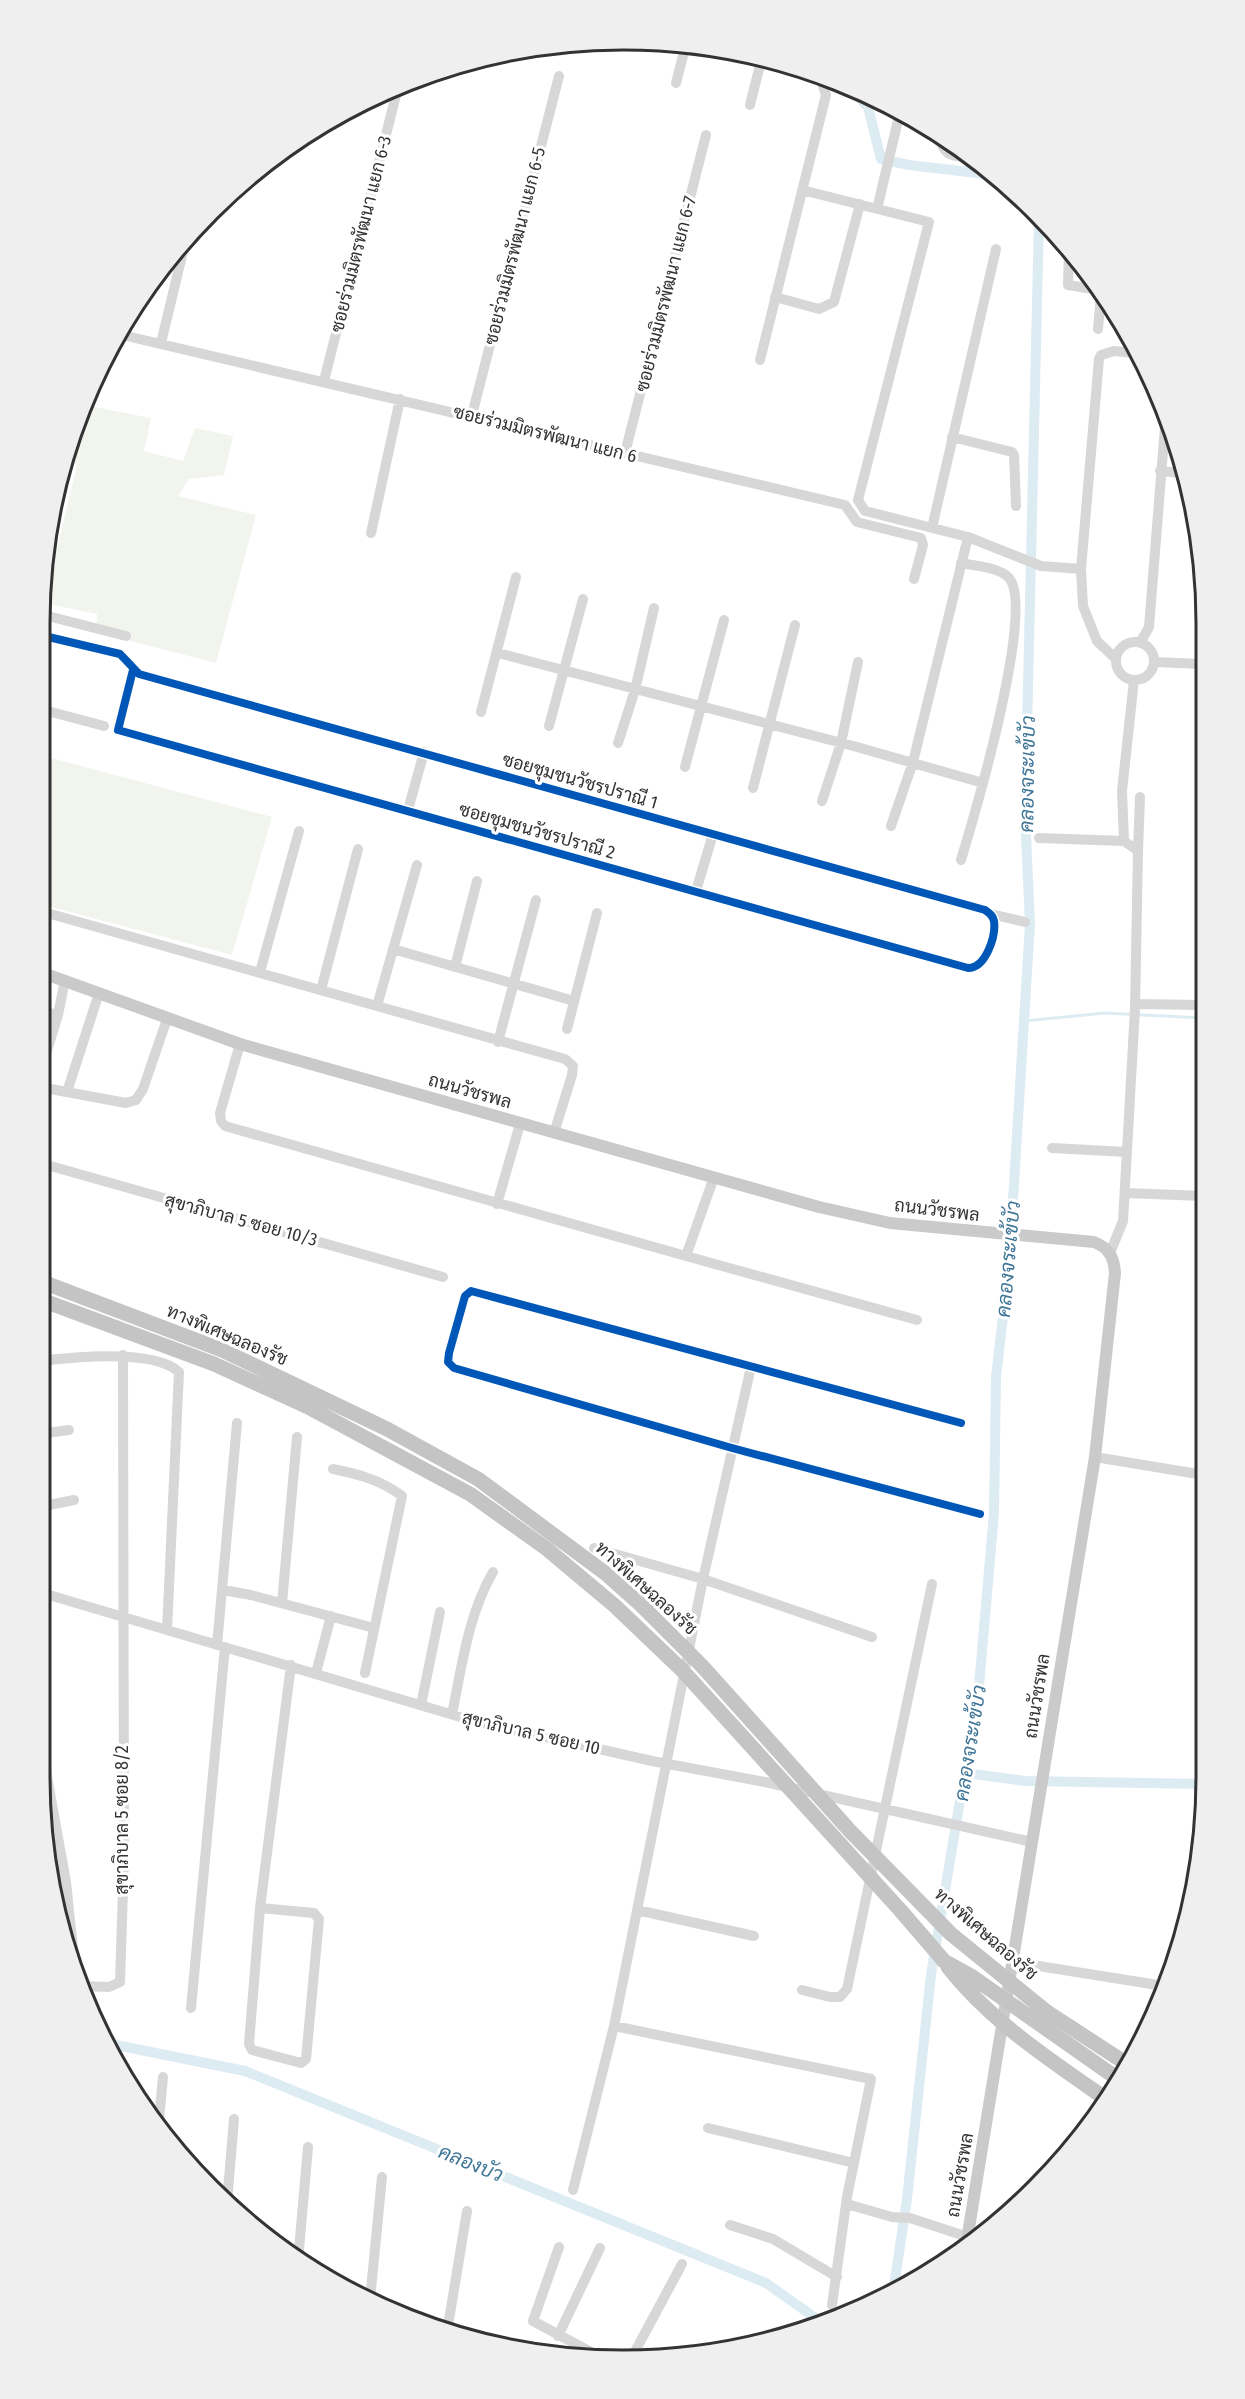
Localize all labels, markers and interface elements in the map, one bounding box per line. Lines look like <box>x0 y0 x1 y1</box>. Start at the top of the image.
street label: ซอยร่วมมิตรพัฒนา แยก 6-3 <box>325 133 396 335</box>
street label: ซอยร่วมมิตรพัฒนา แยก 6-5 <box>479 145 550 347</box>
street label: ซอยร่วมมิตรพัฒนา แยก 6-7 <box>630 194 701 394</box>
street label: ซอยร่วมมิตรพัฒนา แยก 6 <box>451 400 639 467</box>
water label: คลองจระเข้บัว <box>1013 715 1040 833</box>
street label: ซอยชุมชนวัชรปราณี 1 <box>500 746 661 815</box>
street label: ซอยชุมชนวัชรปราณี 2 <box>456 796 618 865</box>
street label: ถนนวัชรพล <box>426 1069 514 1113</box>
street label: สุขาภิบาล 5 ซอย 10/3 <box>162 1189 320 1252</box>
street label: ถนนวัชรพล <box>893 1194 981 1226</box>
water label: คลองจระเข้บัว <box>990 1199 1025 1318</box>
street label: ทางพิเศษฉลองรัช <box>163 1300 291 1370</box>
street label: ทางพิเศษฉลองรัช <box>591 1537 701 1640</box>
street label: ถนนวัชรพล <box>1019 1652 1055 1740</box>
water label: คลองจระเข้บัว <box>948 1683 991 1803</box>
street label: สุขาภิบาล 5 ซอย 10 <box>460 1706 602 1761</box>
street label: สุขาภิบาล 5 ซอย 8/2 <box>111 1745 134 1895</box>
street label: ทางพิเศษฉลองรัช <box>930 1883 1042 1985</box>
street label: ถนนวัชรพล <box>942 2131 978 2219</box>
water label: คลองบัว <box>435 2139 507 2187</box>

